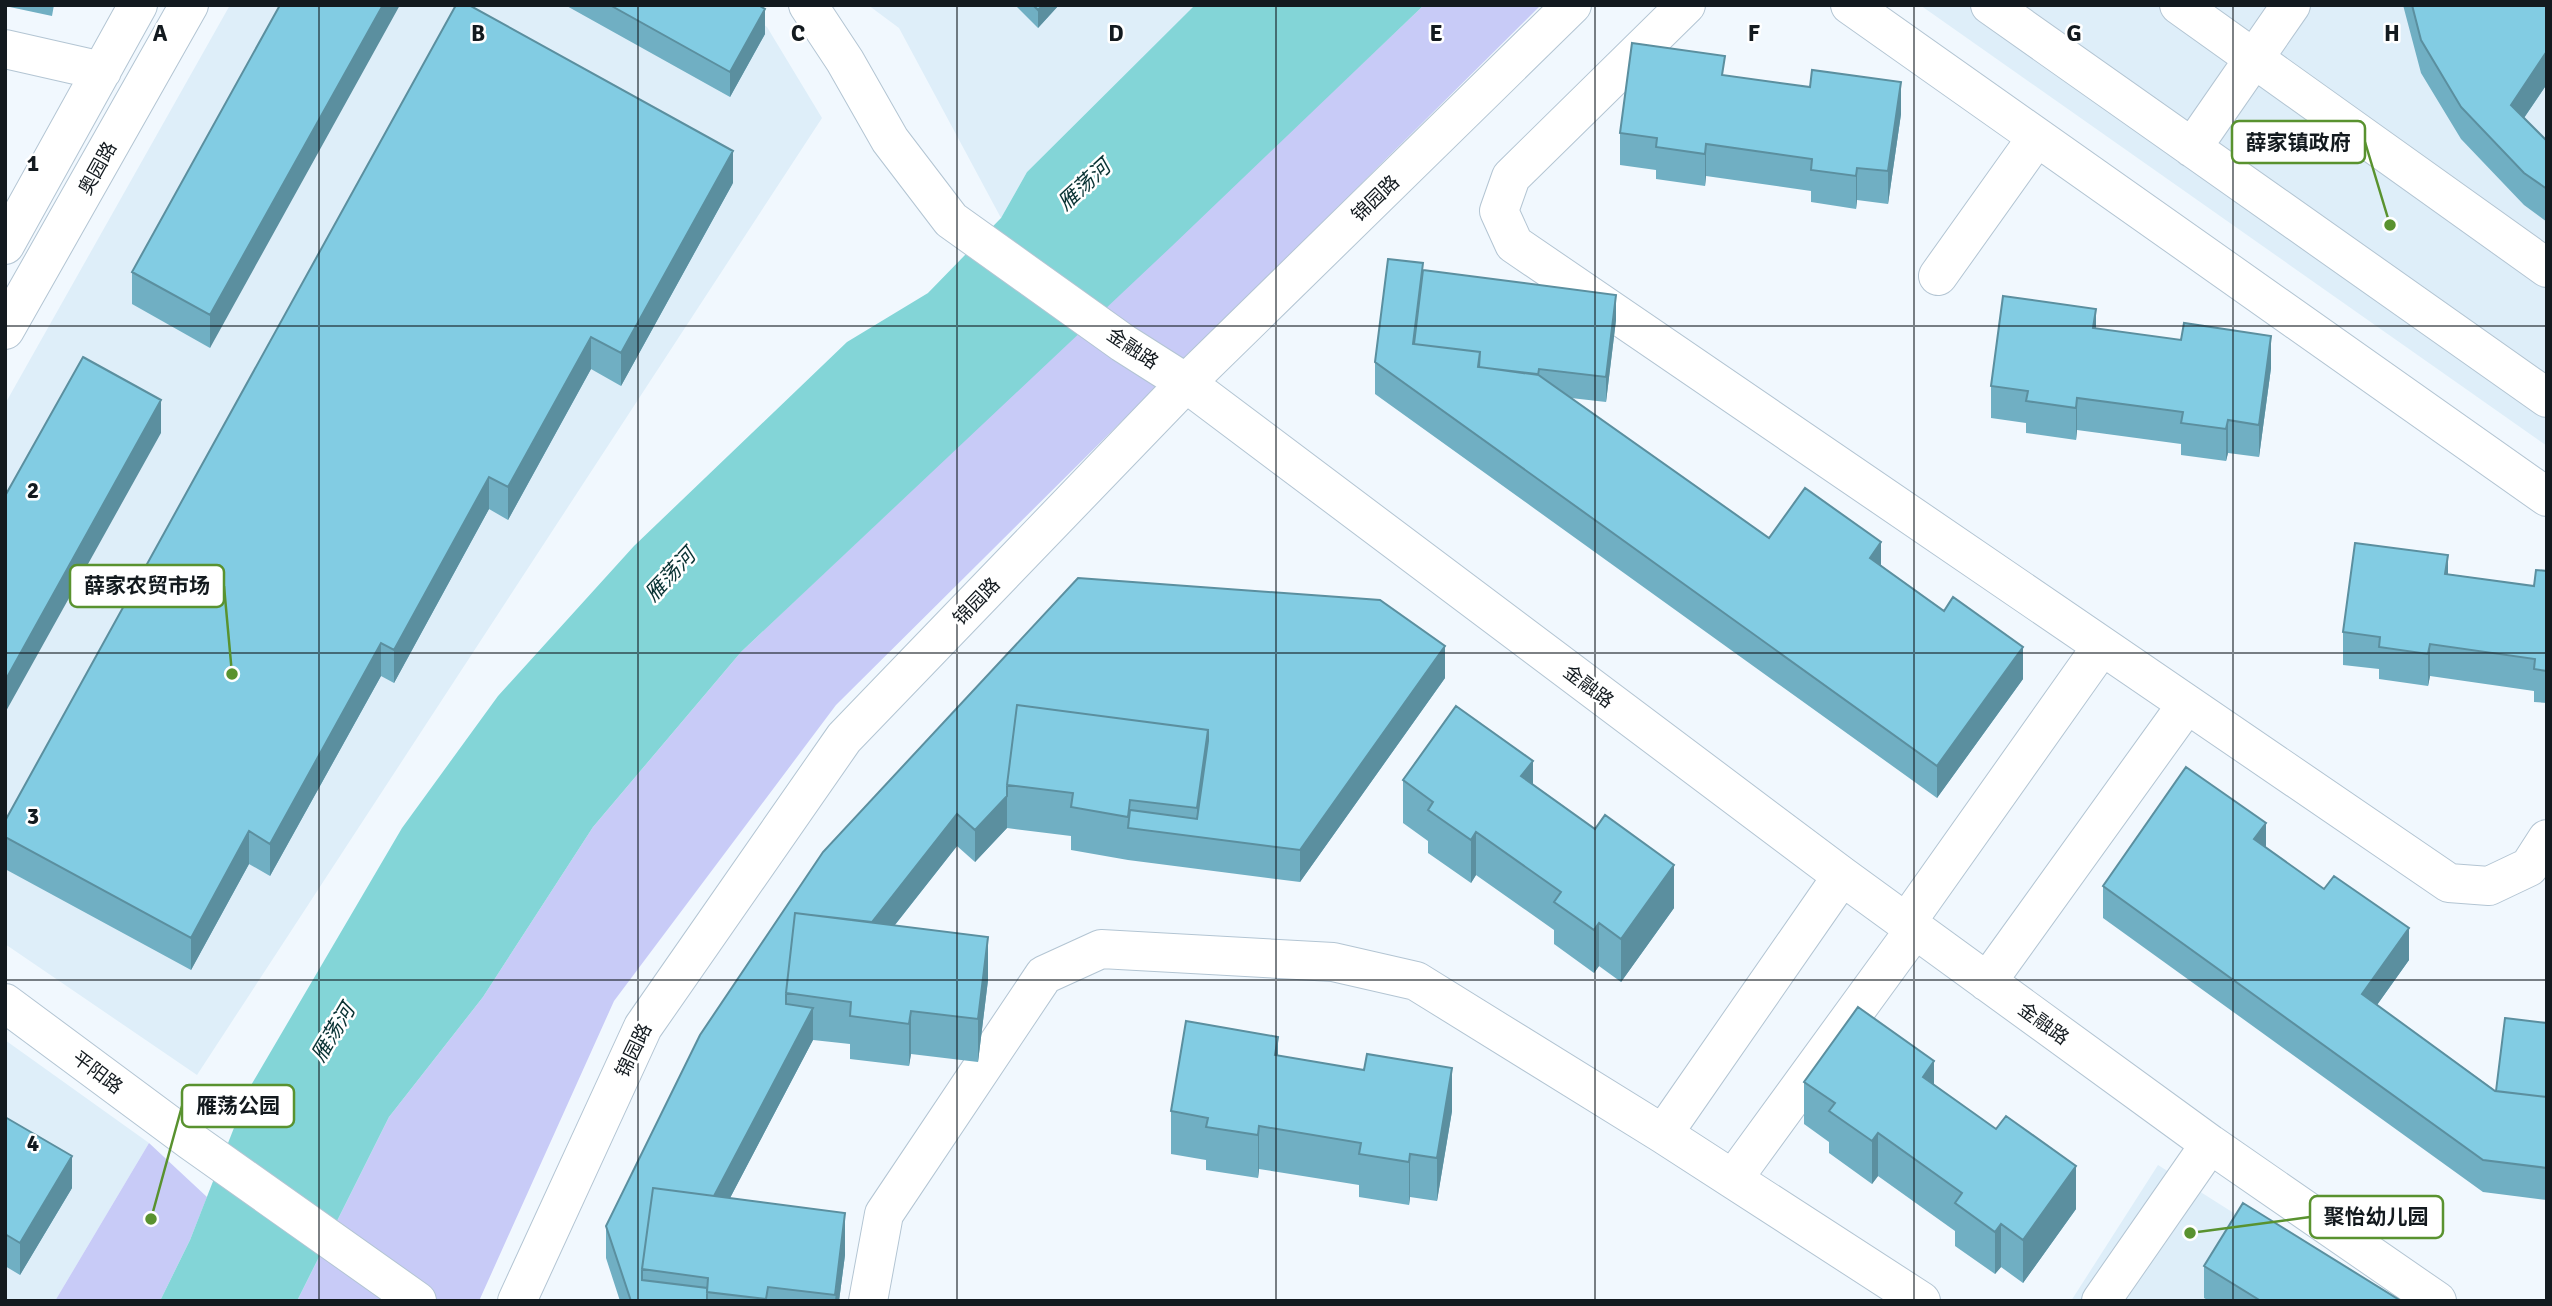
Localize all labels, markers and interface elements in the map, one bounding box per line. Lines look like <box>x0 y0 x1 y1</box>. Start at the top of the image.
text: A <box>153 19 168 48</box>
text: B <box>471 19 485 48</box>
text: C <box>791 19 805 48</box>
text: D <box>1108 19 1124 48</box>
text: E <box>1429 19 1443 48</box>
text: F <box>1748 19 1760 48</box>
text: G <box>2066 19 2082 48</box>
text: H <box>2384 19 2400 48</box>
callout: 薛家镇政府 <box>2232 121 2365 163</box>
text: 薛家镇政府 <box>2246 130 2351 156</box>
street label: 奥园路 <box>74 138 122 199</box>
text: 1 <box>27 149 39 178</box>
water label: 雁荡河 <box>1052 151 1119 216</box>
street label: 锦园路 <box>1347 170 1405 227</box>
street label: 金融路 <box>1102 323 1163 375</box>
text: 2 <box>27 476 39 505</box>
water label: 雁荡河 <box>639 540 704 607</box>
callout: 薛家农贸市场 <box>70 565 224 607</box>
text: 薛家农贸市场 <box>84 573 210 599</box>
street label: 锦园路 <box>948 573 1005 631</box>
street label: 金融路 <box>1558 660 1618 714</box>
text: 3 <box>27 802 39 831</box>
water label: 雁荡河 <box>306 996 362 1067</box>
street label: 金融路 <box>2013 997 2074 1050</box>
street label: 锦园路 <box>611 1020 657 1081</box>
street label: 平阳路 <box>67 1046 127 1100</box>
callout: 雁荡公园 <box>182 1085 294 1127</box>
text: 雁荡公园 <box>196 1093 280 1119</box>
text: 4 <box>27 1129 39 1158</box>
callout: 聚怡幼儿园 <box>2310 1196 2443 1238</box>
text: 聚怡幼儿园 <box>2324 1204 2429 1230</box>

